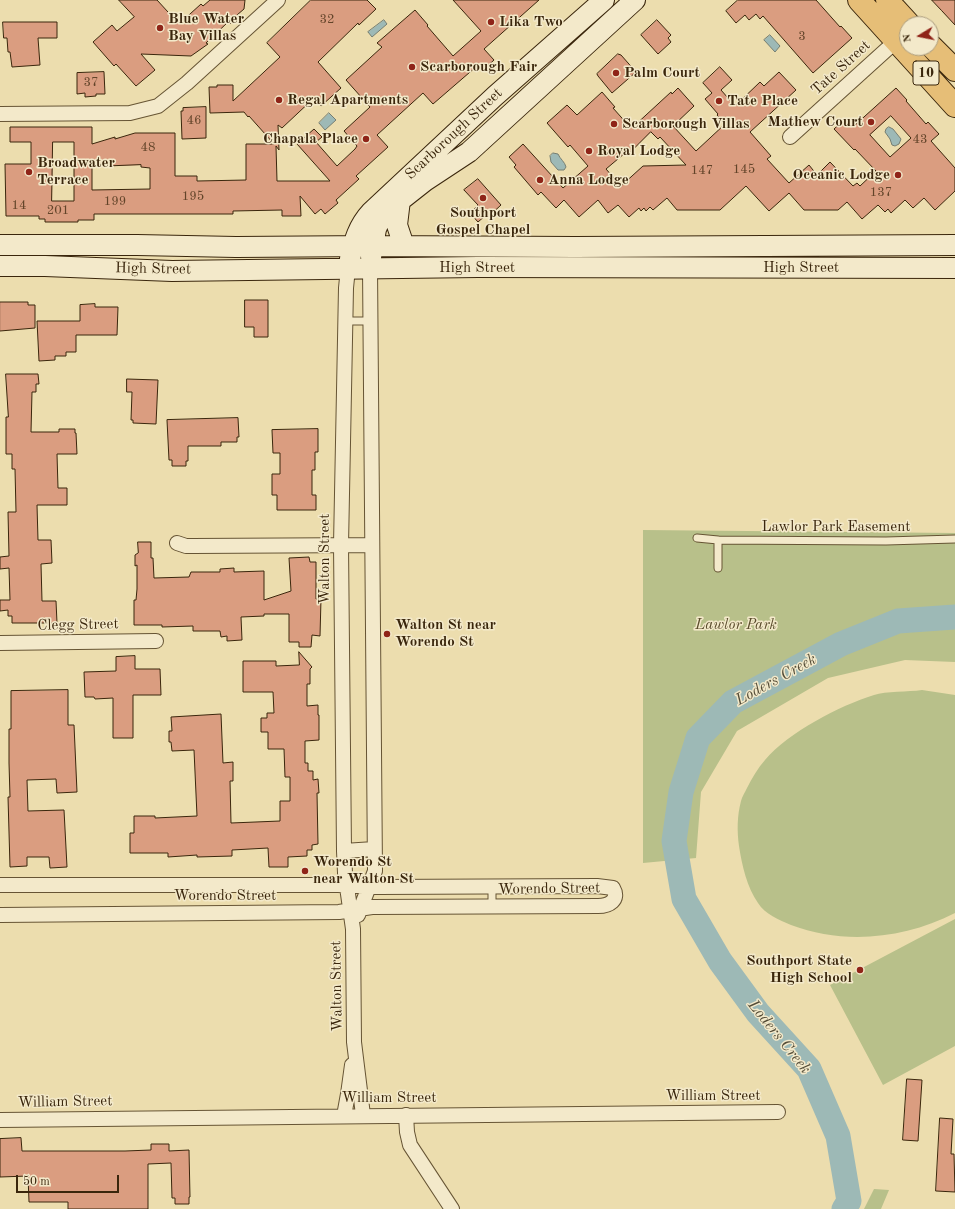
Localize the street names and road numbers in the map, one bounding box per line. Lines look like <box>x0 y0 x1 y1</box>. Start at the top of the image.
street label: Tate Street <box>808 37 874 99</box>
road number: 10 <box>913 61 939 85</box>
street label: Scarborough Street <box>402 84 506 184</box>
street label: High Street <box>115 259 191 279</box>
street label: High Street <box>439 259 515 277</box>
street label: High Street <box>763 259 839 277</box>
street label: Walton Street <box>316 513 334 605</box>
street label: Lawlor Park Easement <box>761 518 911 536</box>
street label: Clegg Street <box>37 615 119 635</box>
street label: Worendo Street <box>498 879 600 899</box>
street label: Worendo Street <box>174 887 276 905</box>
street label: Walton Street <box>327 940 347 1032</box>
street label: William Street <box>666 1087 760 1105</box>
street label: William Street <box>342 1089 436 1107</box>
street label: William Street <box>17 1092 113 1112</box>

